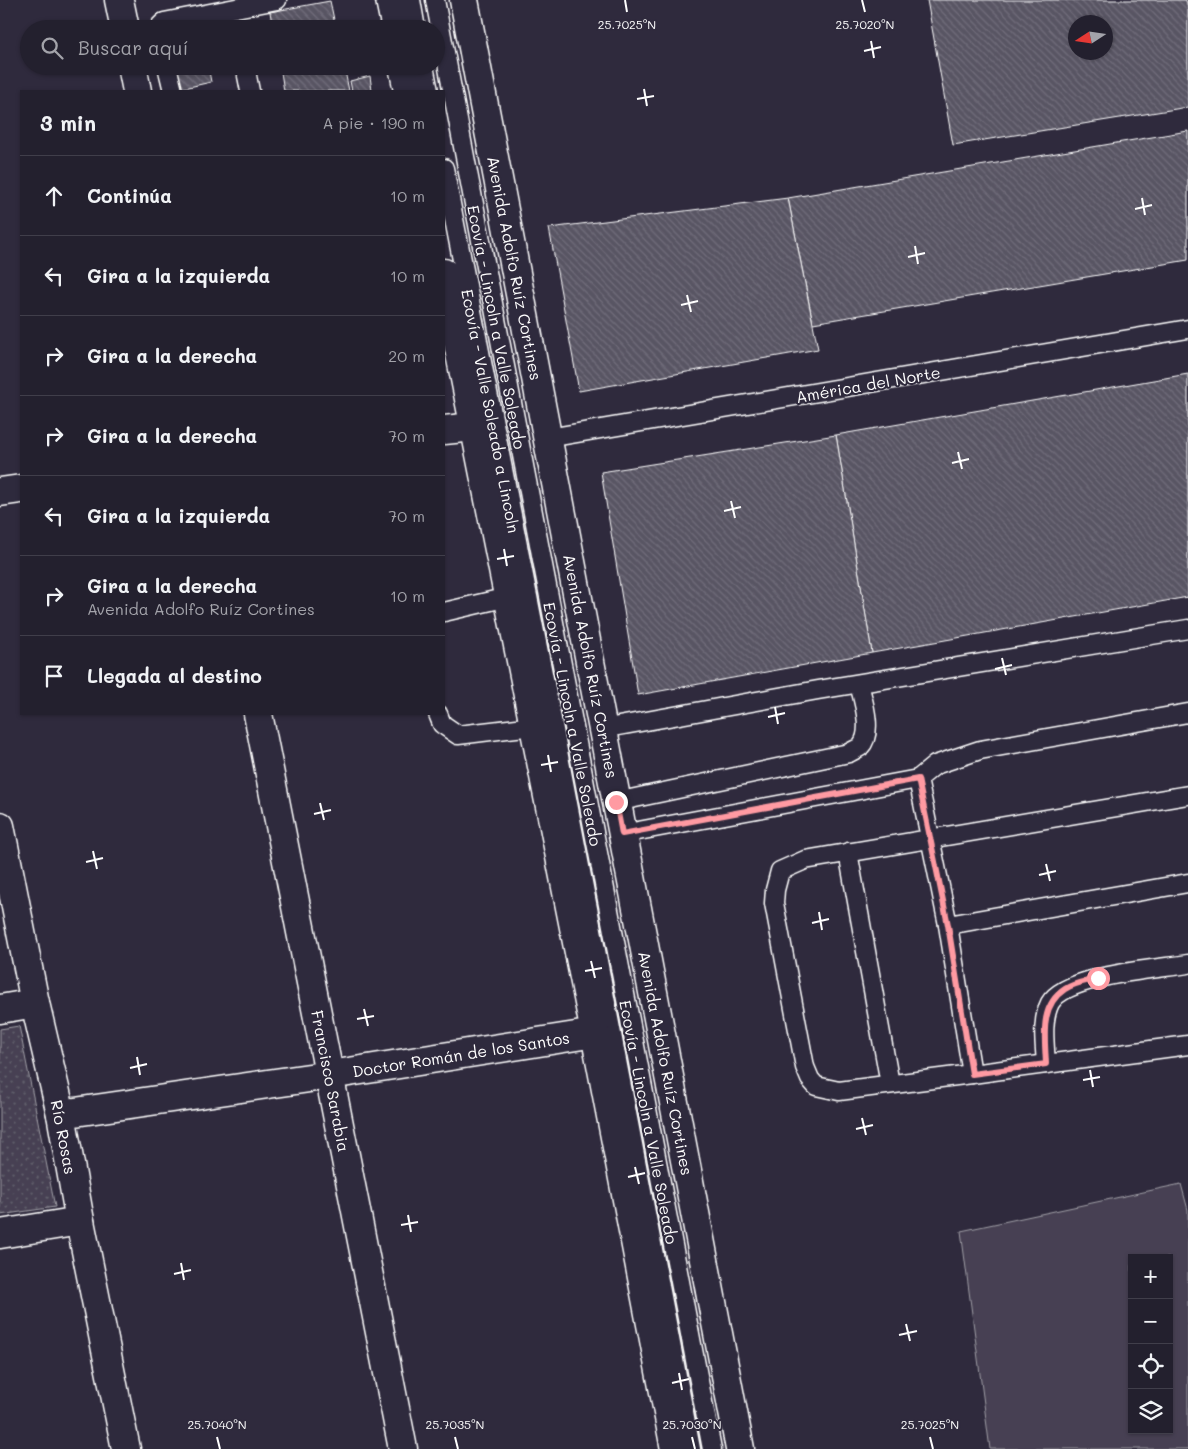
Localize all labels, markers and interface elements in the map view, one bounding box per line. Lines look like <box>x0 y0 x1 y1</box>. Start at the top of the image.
north arrow <box>1068 15 1113 60</box>
text: 25.7025°N <box>598 16 656 32</box>
text: 25.7020°N <box>836 16 894 32</box>
search box <box>20 20 445 75</box>
icon: search <box>38 34 66 62</box>
text: Buscar aquí <box>78 35 188 60</box>
text: 3 min <box>40 109 96 136</box>
text: A pie · 190 m <box>323 112 425 133</box>
street label: Avenida Adolfo Ruíz Cortines <box>483 154 547 382</box>
icon: ahead <box>40 182 68 210</box>
text: Continúa <box>87 183 172 208</box>
text: 10 m <box>390 185 425 206</box>
street label: Ecovía - Lincoln a Valle Soleado <box>463 203 531 451</box>
icon: left <box>40 262 68 290</box>
text: Gira a la izquierda <box>87 263 270 288</box>
text: 10 m <box>390 265 425 286</box>
street label: Ecovía - Valle Soleado a Lincoln <box>457 287 525 535</box>
icon: right <box>40 342 68 370</box>
text: Gira a la derecha <box>87 343 257 368</box>
text: 20 m <box>388 345 425 366</box>
street label: América del Norte <box>794 361 942 407</box>
icon: right <box>40 422 68 450</box>
text: Gira a la derecha <box>87 423 257 448</box>
text: 70 m <box>388 425 425 446</box>
icon: left <box>40 502 68 530</box>
text: Gira a la izquierda <box>87 503 270 528</box>
text: 70 m <box>388 505 425 526</box>
street label: Avenida Adolfo Ruíz Cortines <box>559 552 623 780</box>
text: Gira a la derecha <box>87 573 257 598</box>
icon: right <box>40 582 68 610</box>
text: 10 m <box>390 585 425 606</box>
text: Avenida Adolfo Ruíz Cortines <box>87 598 315 619</box>
street label: Ecovía - Lincoln a Valle Soleado <box>539 600 607 848</box>
icon: arrive <box>40 662 68 690</box>
text: Llegada al destino <box>87 663 262 688</box>
route end <box>605 791 628 814</box>
street label: Avenida Adolfo Ruíz Cortines <box>634 949 698 1177</box>
route start <box>1087 967 1110 990</box>
street label: Ecovía - Lincoln a Valle Soleado <box>615 998 683 1246</box>
street label: Francisco Sarabia <box>307 1008 355 1154</box>
street label: Doctor Román de los Santos <box>351 1026 571 1082</box>
street label: Río Rosas <box>47 1098 81 1176</box>
map controls <box>1128 1254 1173 1434</box>
button: + <box>1128 1254 1173 1299</box>
button: − <box>1128 1299 1173 1344</box>
button: locate <box>1128 1344 1173 1389</box>
button: layers <box>1128 1389 1173 1434</box>
text: 25.7040°N <box>187 1416 247 1432</box>
text: 25.7035°N <box>426 1416 484 1432</box>
text: 25.7030°N <box>662 1416 722 1432</box>
text: 25.7025°N <box>901 1416 959 1432</box>

